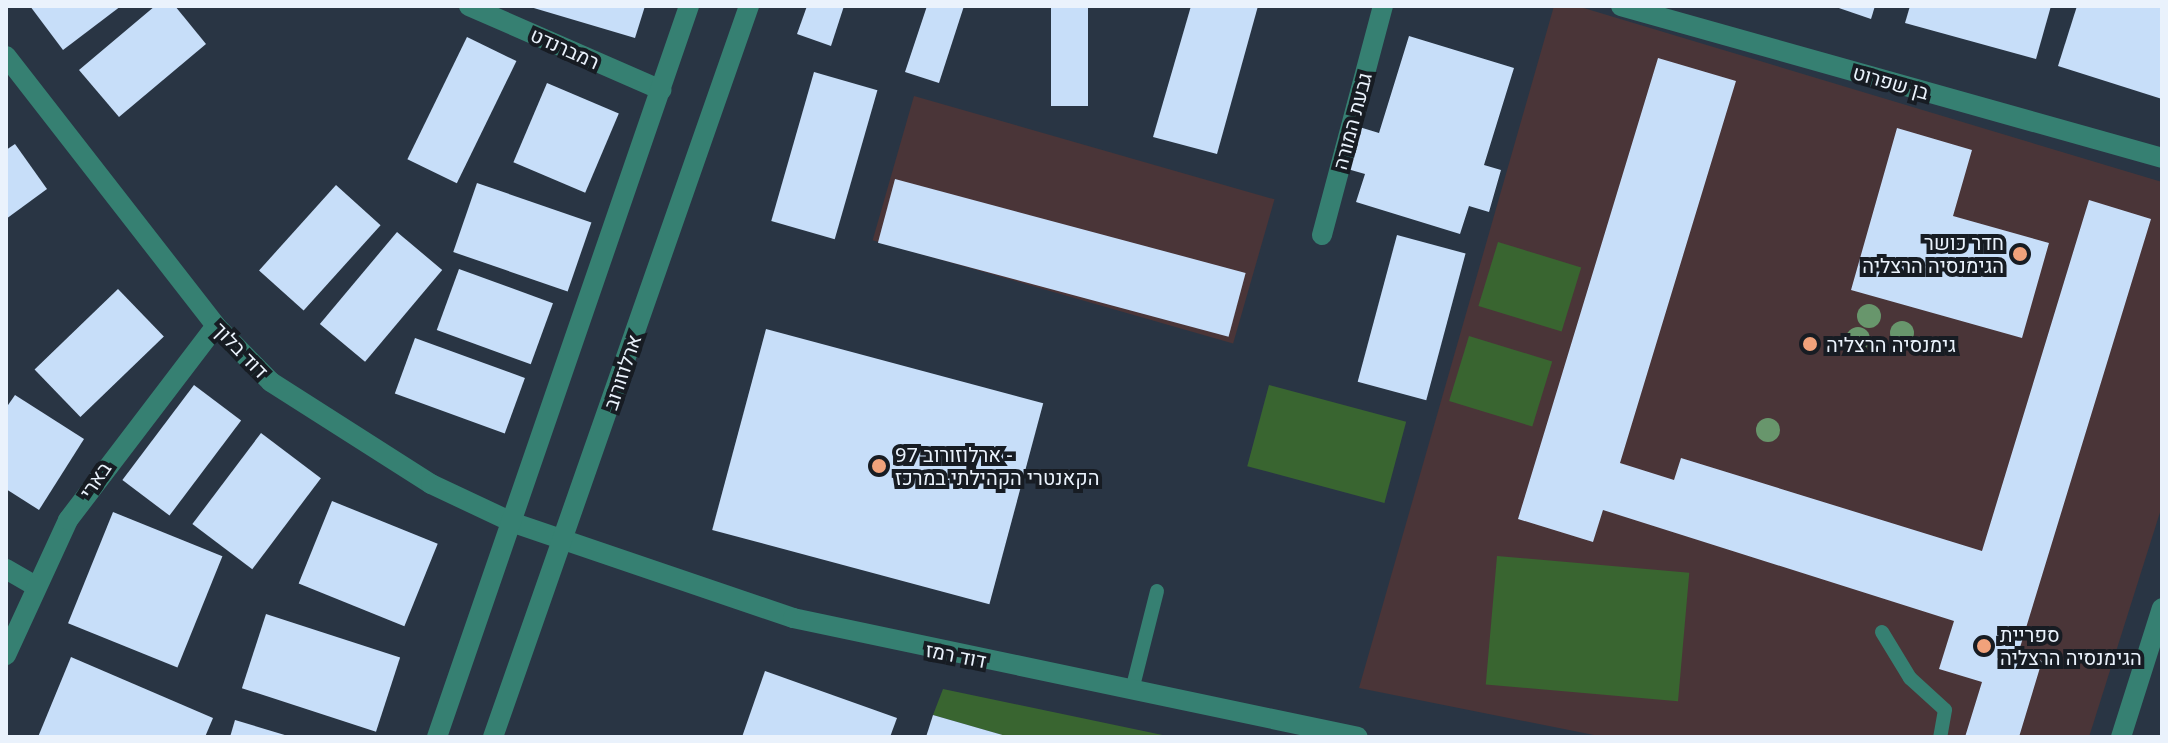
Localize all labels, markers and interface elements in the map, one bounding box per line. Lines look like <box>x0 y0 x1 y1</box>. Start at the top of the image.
street label: רמברנדט <box>527 22 603 74</box>
street label: בן שפרוט <box>1850 60 1932 104</box>
street label: גבעת המורה <box>1328 70 1376 172</box>
place label: חדר כושר הגימנסיה הרצליה <box>1862 230 2004 277</box>
marker: חדר כושר הגימנסיה הרצליה <box>2011 245 2029 263</box>
street label: דוד בלוך <box>209 317 273 383</box>
street label: ארלוזורוב <box>598 331 646 413</box>
place label: גימנסיה הרצליה <box>1826 332 1956 356</box>
marker: גימנסיה הרצליה <box>1801 335 1819 353</box>
place label: ארלוזורוב 97 - הקאנטרי הקהילתי במרכז <box>895 442 1099 489</box>
street label: בארי <box>74 457 116 503</box>
marker: ארלוזורוב 97 - הקאנטרי הקהילתי במרכז <box>870 457 888 475</box>
place label: ספריית הגימנסיה הרצליה <box>2000 622 2142 669</box>
street label: דוד רמז <box>924 637 988 673</box>
marker: ספריית הגימנסיה הרצליה <box>1975 637 1993 655</box>

